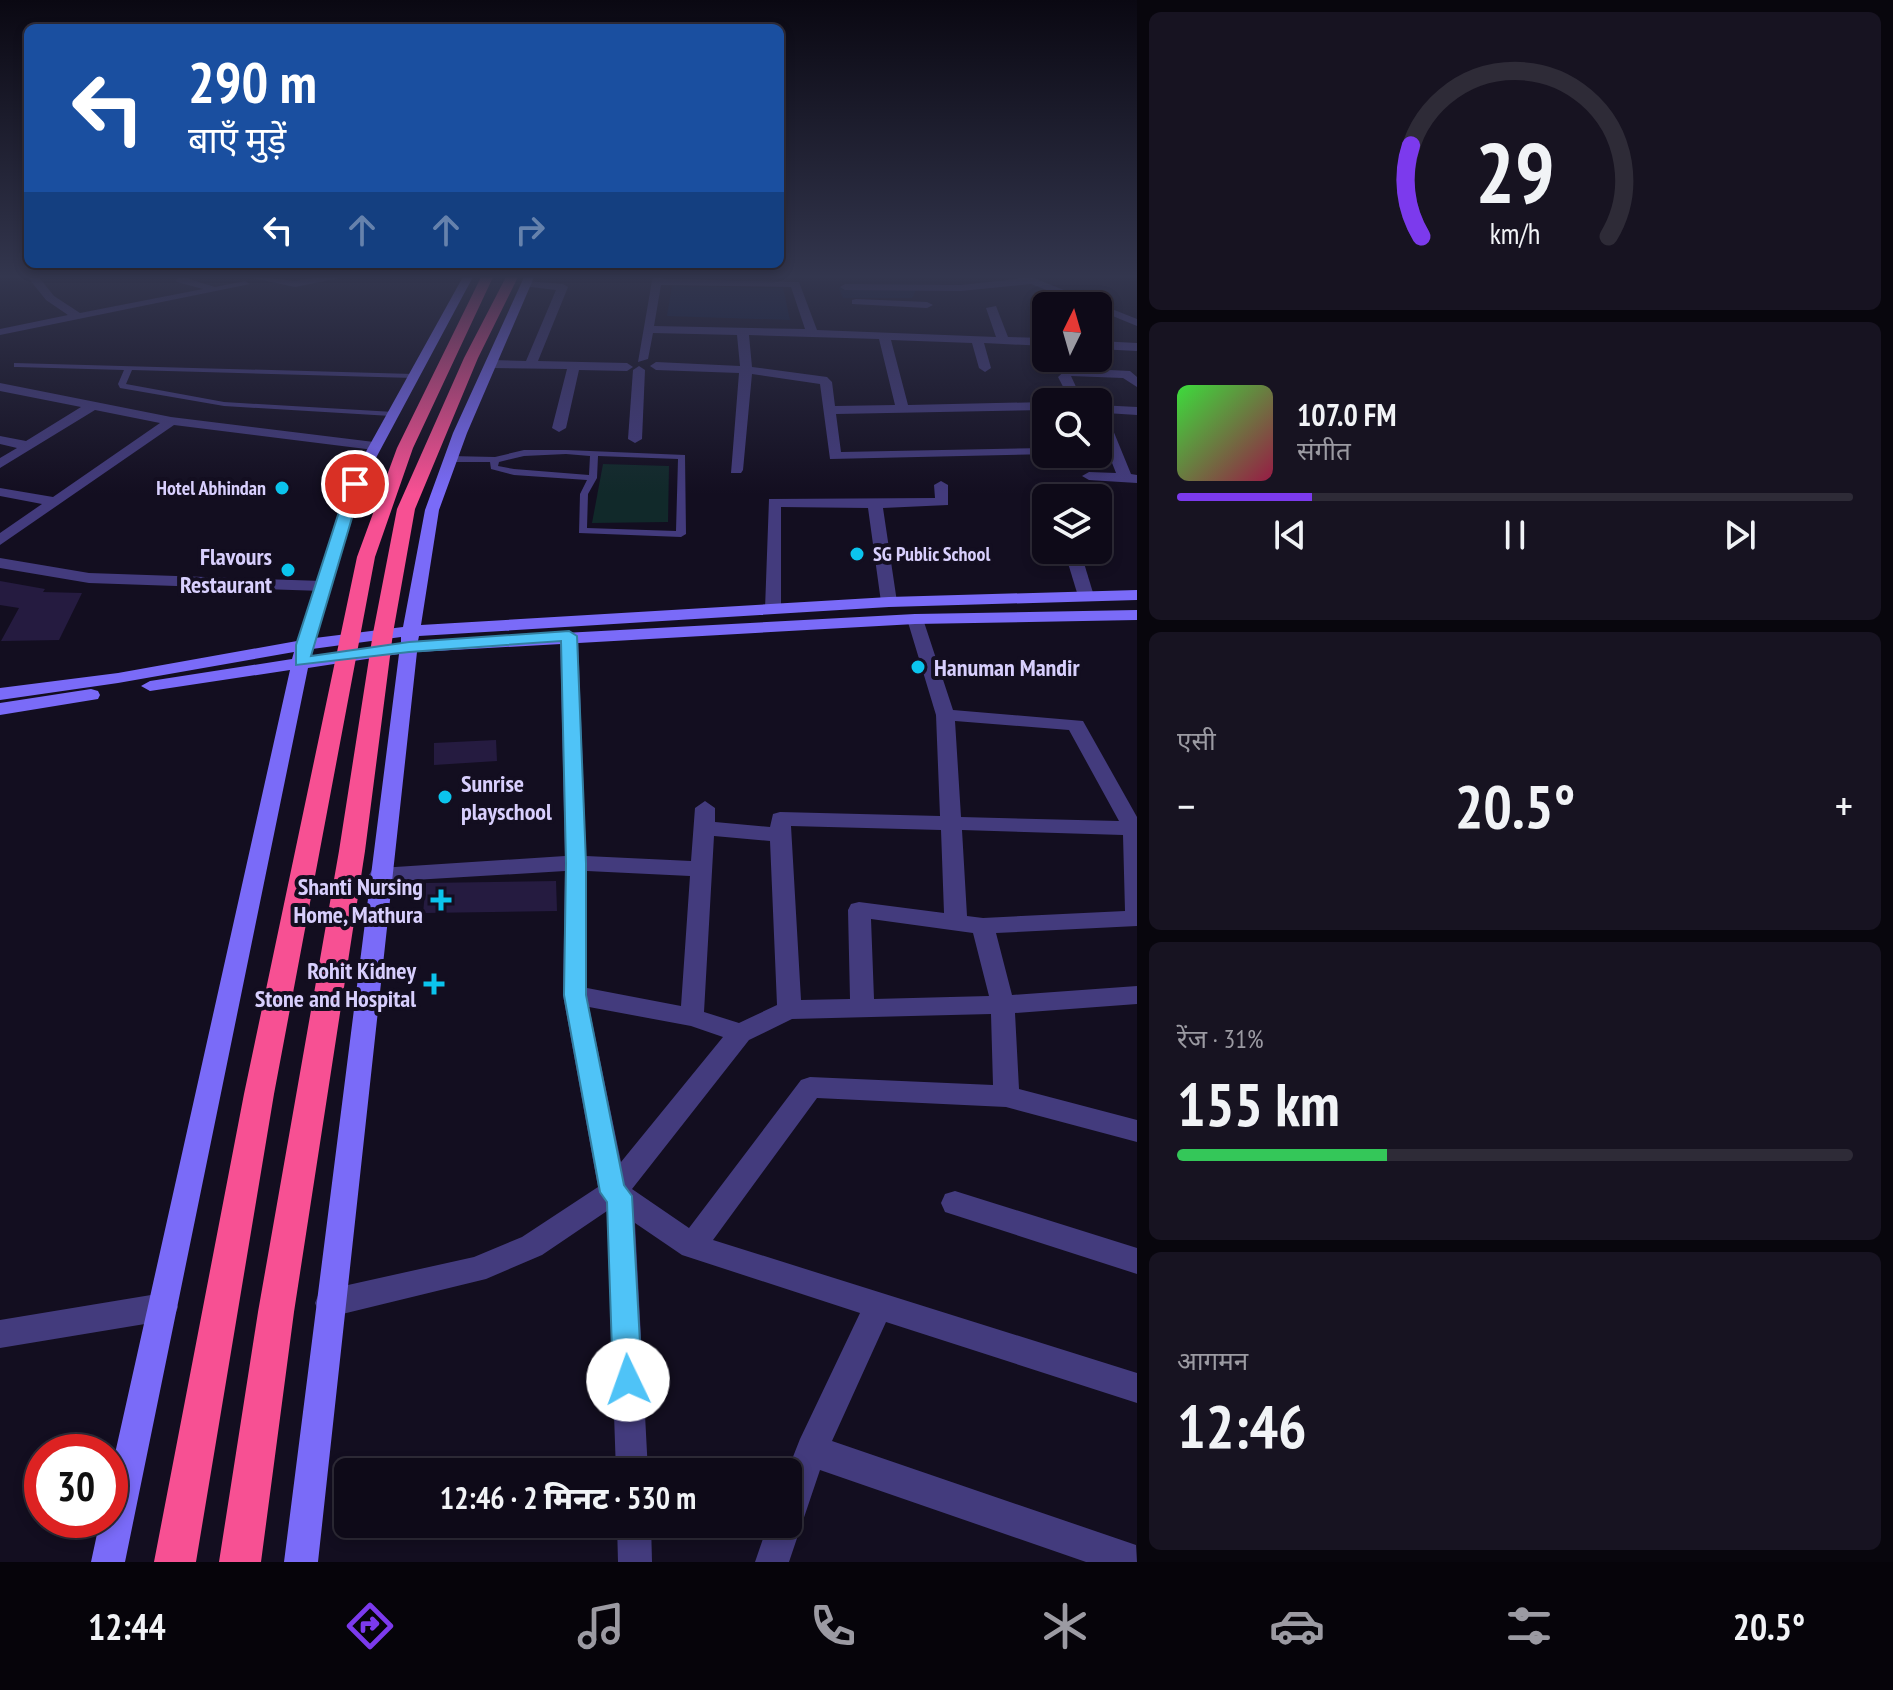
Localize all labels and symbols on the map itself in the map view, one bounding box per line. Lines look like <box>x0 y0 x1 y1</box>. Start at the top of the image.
north arrow <box>1032 292 1112 372</box>
pin <box>321 450 389 518</box>
place label: Hotel Abhindan <box>156 475 266 501</box>
marker: Hotel Abhindan <box>273 479 291 497</box>
place label: Flavours Restaurant <box>180 541 272 600</box>
place label: SG Public School <box>873 541 990 567</box>
marker: SG Public School <box>848 545 866 563</box>
marker: Flavours Restaurant <box>279 561 297 579</box>
place label: Hanuman Mandir <box>934 652 1080 683</box>
marker: Hanuman Mandir <box>909 658 927 676</box>
place label: Sunrise playschool <box>461 768 552 827</box>
marker: Sunrise playschool <box>436 788 454 806</box>
place label: Shanti Nursing Home, Mathura <box>293 871 423 930</box>
marker: Shanti Nursing Home, Mathura <box>430 889 452 911</box>
place label: Rohit Kidney Stone and Hospital <box>255 955 416 1014</box>
marker: Rohit Kidney Stone and Hospital <box>423 973 445 995</box>
position arrow <box>586 1338 670 1422</box>
speed limit sign: 30 <box>24 1434 128 1538</box>

